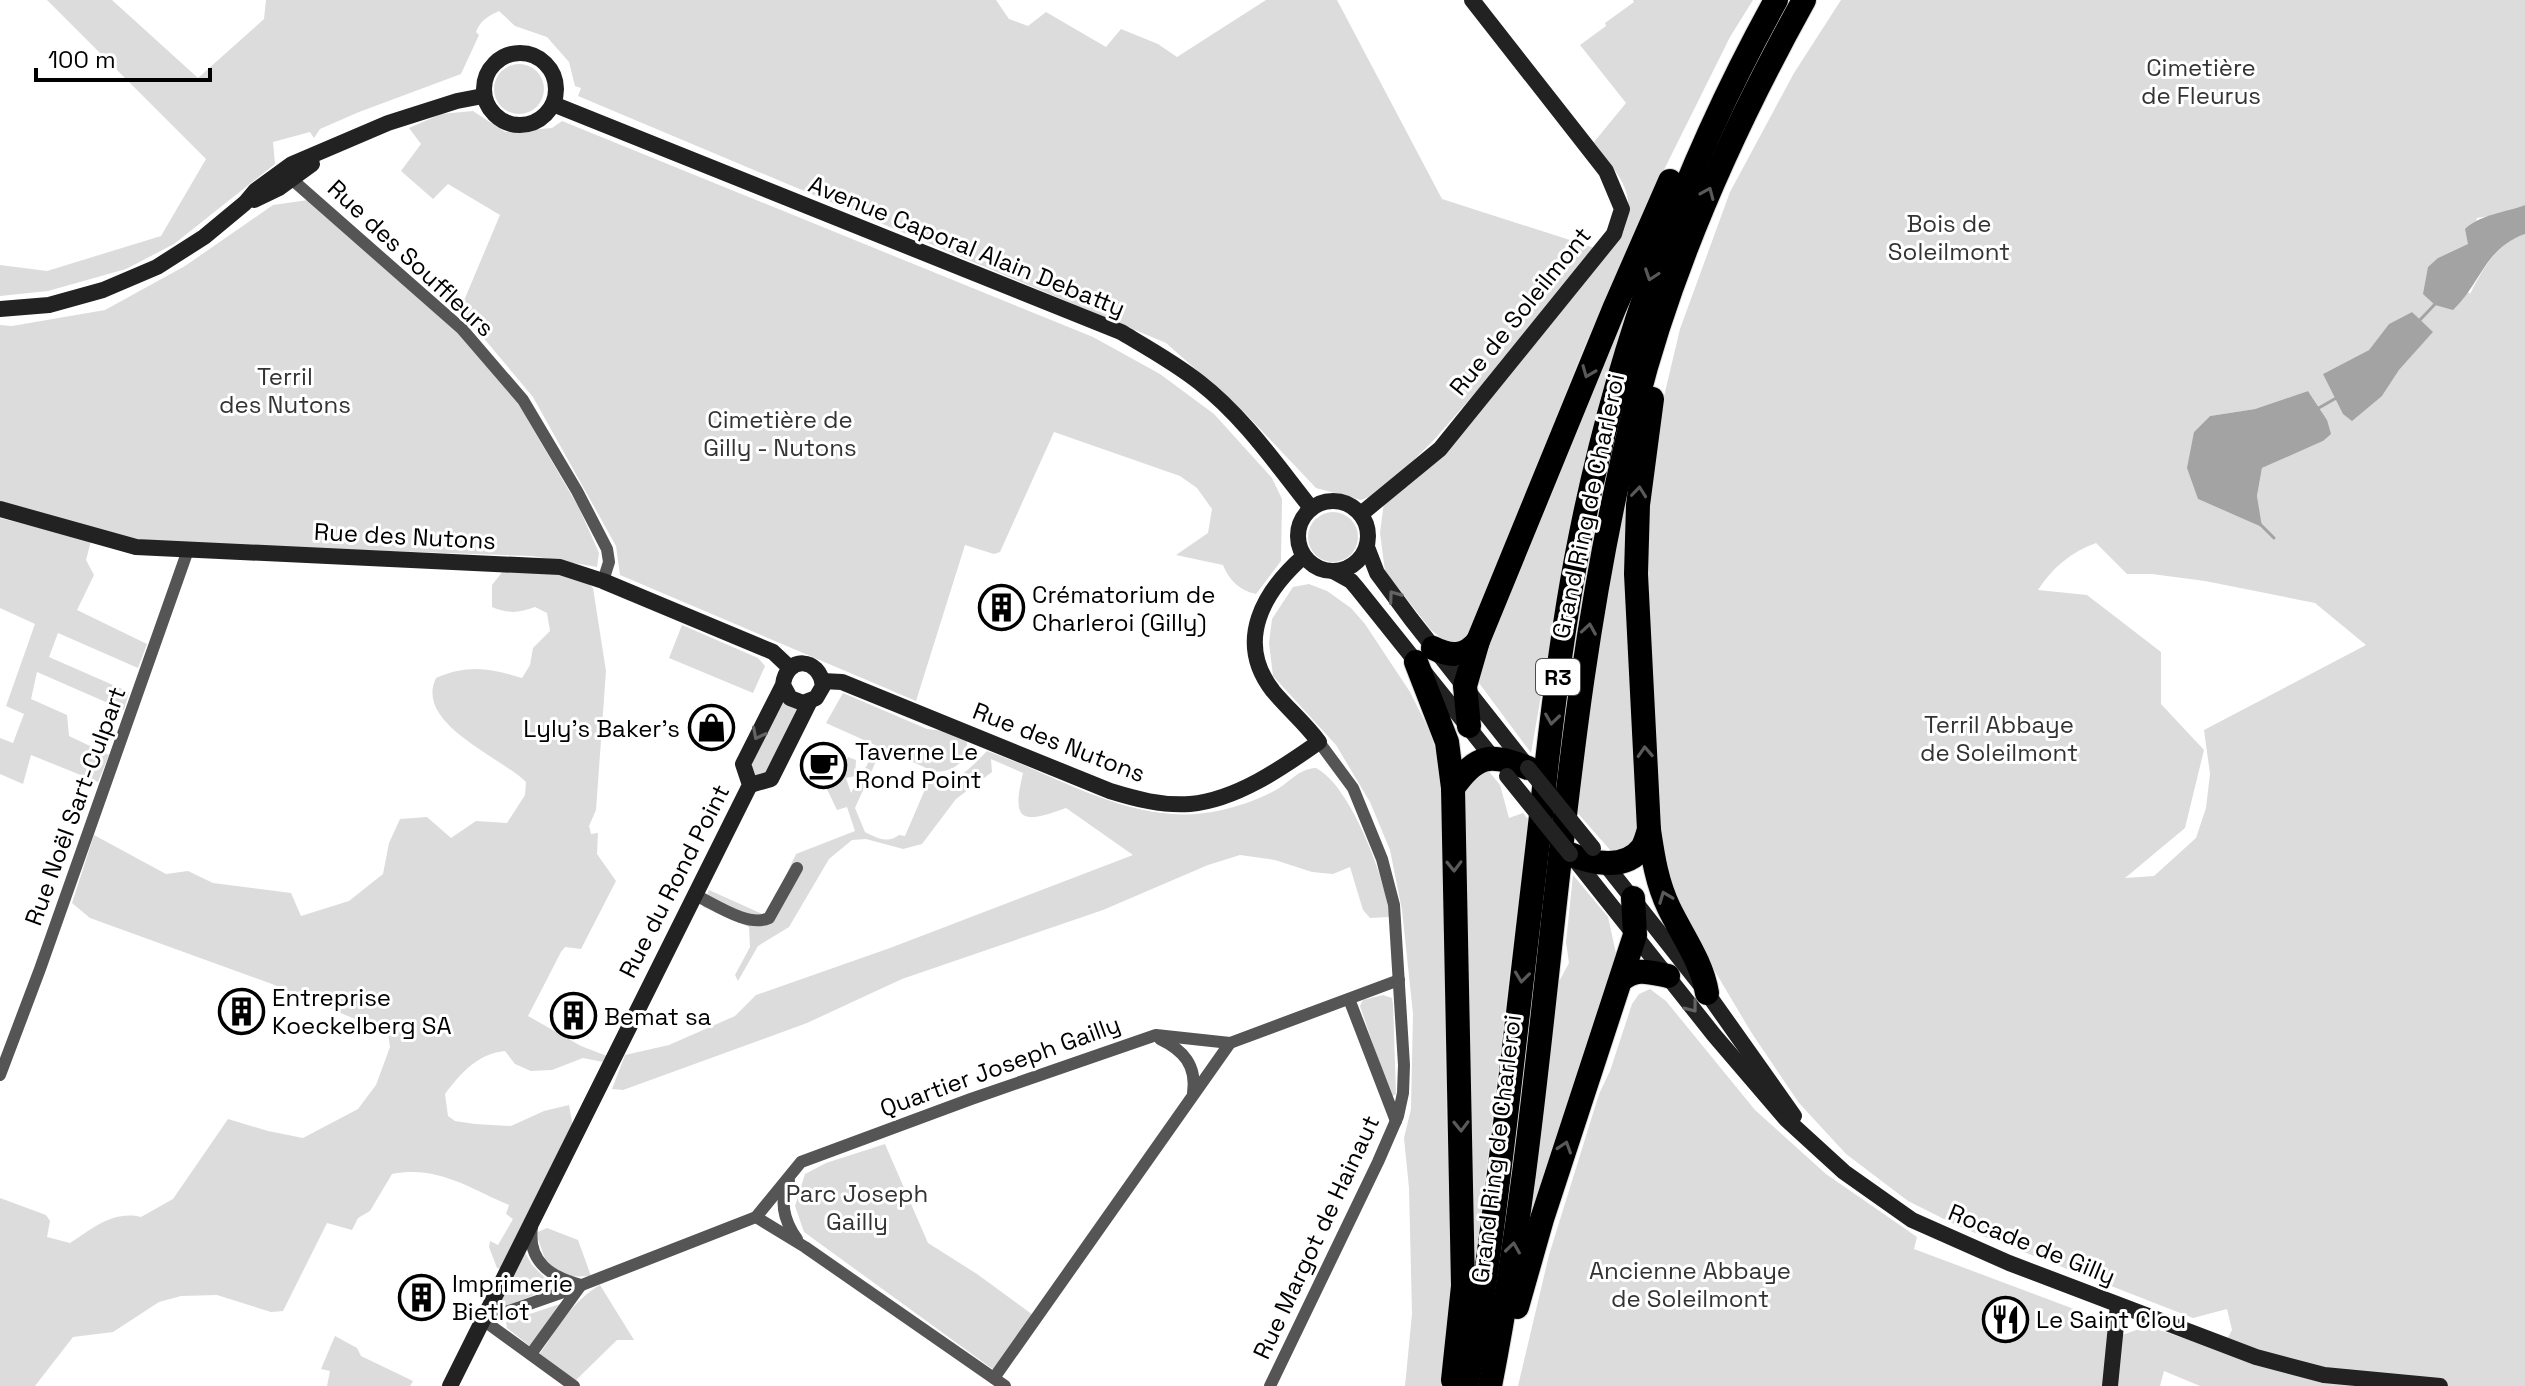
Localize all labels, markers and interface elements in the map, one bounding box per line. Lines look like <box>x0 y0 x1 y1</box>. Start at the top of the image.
scale bar <box>36 32 210 82</box>
text: 100 m <box>48 44 116 75</box>
park label: Cimetière de Fleurus <box>2141 52 2261 111</box>
street label: Avenue Caporal Alain Debatty <box>804 168 1130 324</box>
street label: Rue des Souffleurs <box>321 173 501 343</box>
one-way arrow <box>1699 187 1715 201</box>
park label: Bois de Soleilmont <box>1888 208 2010 267</box>
street label: Rue de Soleilmont <box>1442 220 1598 402</box>
one-way arrow <box>1645 267 1661 281</box>
park label: Terril des Nutons <box>219 361 351 420</box>
one-way arrow <box>1582 364 1598 378</box>
street label: Grand Ring de Charleroi <box>1545 371 1631 641</box>
park label: Cimetière de Gilly - Nutons <box>703 404 857 463</box>
one-way arrow <box>1631 485 1648 498</box>
street label: Rue des Nutons <box>313 516 497 556</box>
place label: Crématorium de Charleroi (Gilly) <box>1032 579 1215 638</box>
building icon: Crématorium de Charleroi (Gilly) <box>977 584 1025 632</box>
one-way arrow <box>1389 590 1404 605</box>
one-way arrow <box>1580 622 1597 636</box>
road number: R3 <box>1536 659 1580 695</box>
street label: Rue Noël Sart-Culpart <box>17 682 133 930</box>
street label: Rue des Nutons <box>968 695 1150 789</box>
shop icon: Lyly's Baker's <box>687 704 735 752</box>
park label: Terril Abbaye de Soleilmont <box>1920 709 2078 768</box>
one-way arrow <box>1544 712 1561 726</box>
place label: Lyly's Baker's <box>523 713 680 744</box>
one-way arrow <box>753 726 768 741</box>
place label: Taverne Le Rond Point <box>855 736 981 795</box>
cafe icon: Taverne Le Rond Point <box>800 741 848 789</box>
one-way arrow <box>1637 745 1654 758</box>
street label: Rue du Rond Point <box>612 779 736 983</box>
one-way arrow <box>1446 860 1463 873</box>
one-way arrow <box>1658 891 1675 905</box>
one-way arrow <box>1514 970 1531 984</box>
place label: Entreprise Koeckelberg SA <box>272 982 452 1041</box>
building icon: Entreprise Koeckelberg SA <box>217 987 265 1035</box>
building icon: Bemat sa <box>549 992 597 1040</box>
one-way arrow <box>1683 998 1697 1013</box>
place label: Bemat sa <box>604 1001 712 1032</box>
street label: Quartier Joseph Gailly <box>876 1008 1124 1124</box>
street label: Grand Ring de Charleroi <box>1464 1013 1528 1285</box>
street label: Rue Margot de Hainaut <box>1246 1110 1386 1364</box>
one-way arrow <box>1452 1120 1470 1133</box>
one-way arrow <box>1556 1140 1572 1154</box>
park label: Parc Joseph Gailly <box>786 1178 928 1237</box>
street label: Rocade de Gilly <box>1944 1196 2120 1292</box>
one-way arrow <box>1504 1241 1521 1255</box>
park label: Ancienne Abbaye de Soleilmont <box>1589 1255 1791 1314</box>
place label: Imprimerie Bietlot <box>452 1268 573 1327</box>
building icon: Imprimerie Bietlot <box>397 1273 445 1321</box>
restaurant icon: Le Saint Clou <box>1981 1295 2029 1343</box>
place label: Le Saint Clou <box>2036 1304 2186 1335</box>

